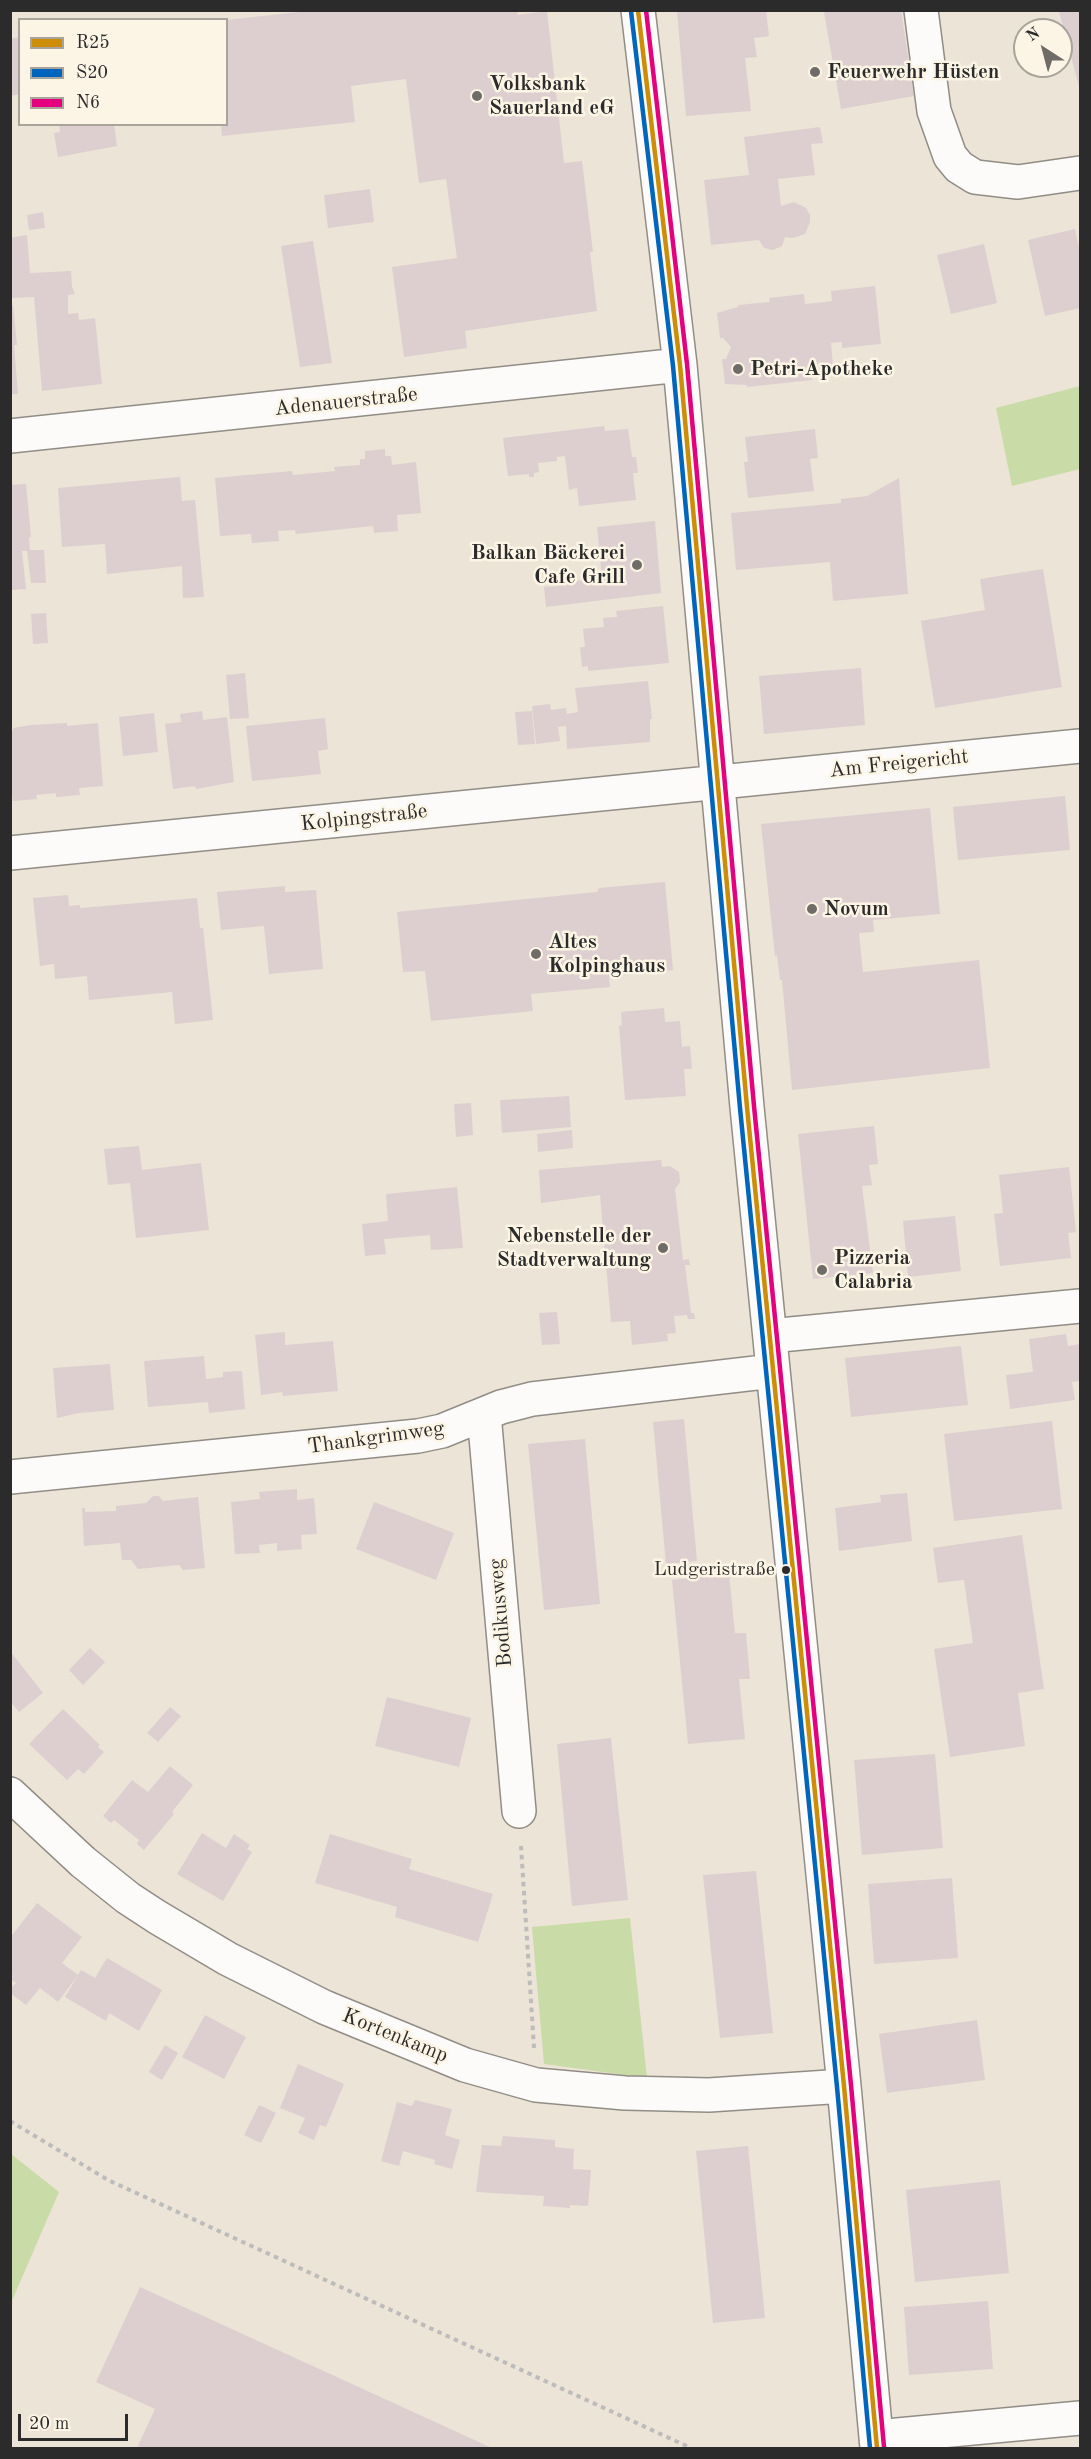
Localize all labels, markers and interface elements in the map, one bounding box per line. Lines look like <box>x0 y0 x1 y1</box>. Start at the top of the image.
legend <box>18 18 228 126</box>
north arrow <box>1013 18 1073 78</box>
text: N <box>1024 25 1043 45</box>
text: R25 <box>76 34 110 52</box>
place label: Feuerwehr Hüsten <box>827 59 1000 85</box>
text: S20 <box>76 64 108 82</box>
marker: Feuerwehr Hüsten <box>808 65 822 79</box>
place label: Volksbank Sauerland eG <box>489 71 614 121</box>
marker: Volksbank Sauerland eG <box>470 89 484 103</box>
text: N6 <box>76 94 100 112</box>
place label: Petri-Apotheke <box>750 356 893 382</box>
marker: Petri-Apotheke <box>731 362 745 376</box>
street label: Adenauerstraße <box>273 382 419 422</box>
place label: Balkan Bäckerei Cafe Grill <box>471 540 625 590</box>
marker: Balkan Bäckerei Cafe Grill <box>630 558 644 572</box>
street label: Am Freigericht <box>828 744 970 784</box>
street label: Kolpingstraße <box>299 799 429 837</box>
place label: Novum <box>824 896 889 922</box>
marker: Novum <box>805 902 819 916</box>
place label: Altes Kolpinghaus <box>548 929 665 979</box>
marker: Altes Kolpinghaus <box>529 947 543 961</box>
place label: Nebenstelle der Stadtverwaltung <box>497 1223 651 1273</box>
marker: Nebenstelle der Stadtverwaltung <box>656 1241 670 1255</box>
place label: Pizzeria Calabria <box>834 1245 913 1295</box>
marker: Pizzeria Calabria <box>815 1263 829 1277</box>
street label: Thankgrimweg <box>306 1416 446 1460</box>
street label: Bodikusweg <box>484 1558 518 1668</box>
place label: Ludgeristraße <box>653 1558 775 1582</box>
marker: Ludgeristraße <box>780 1564 792 1576</box>
street label: Kortenkamp <box>338 2003 452 2069</box>
scale bar <box>21 2402 130 2440</box>
text: 20 m <box>29 2415 69 2433</box>

